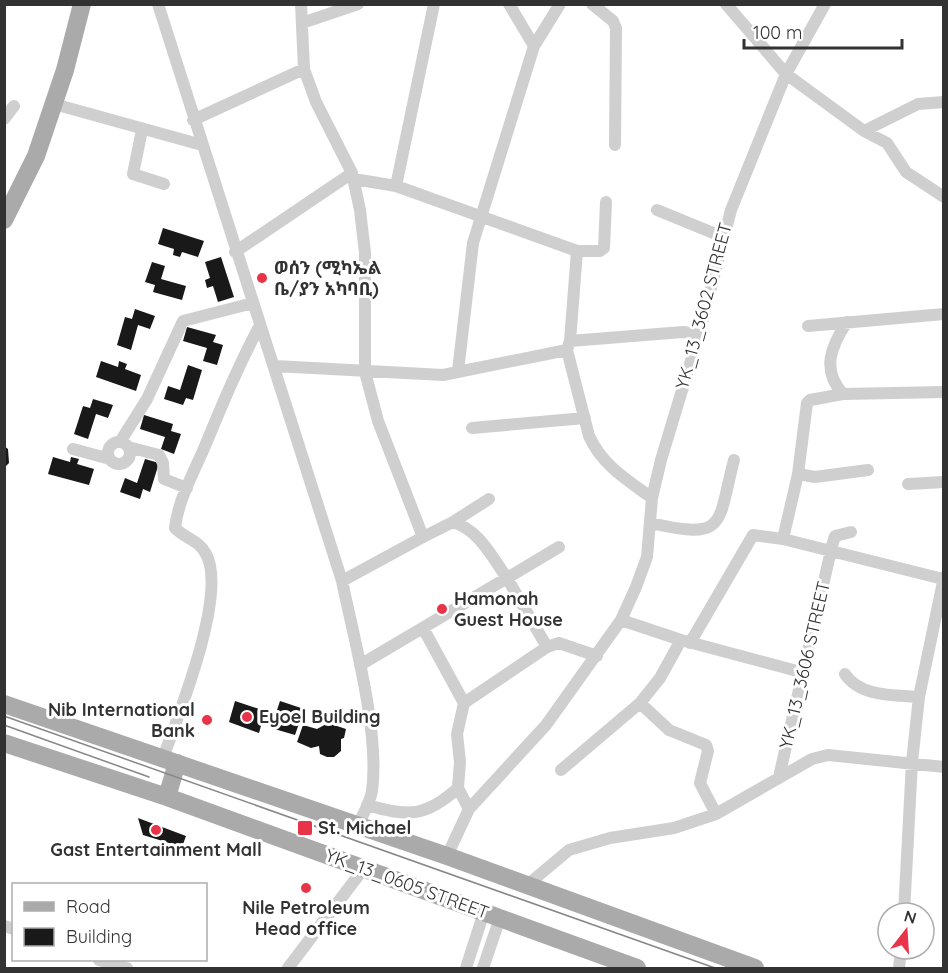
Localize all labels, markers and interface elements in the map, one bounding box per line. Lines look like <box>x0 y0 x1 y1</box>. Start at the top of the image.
scale bar <box>744 12 902 50</box>
text: 100 m <box>753 21 802 44</box>
street label: YK_13_3602 STREET <box>670 220 737 392</box>
place label: ወሰን (ሚካኤል ቤ/ያን አካባቢ) <box>274 256 381 300</box>
marker: ወሰን (ሚካኤል ቤ/ያን አካባቢ) <box>255 271 269 285</box>
street label: YK_13_3606 STREET <box>774 579 835 751</box>
place label: Hamonah Guest House <box>454 587 563 631</box>
marker: Hamonah Guest House <box>435 602 449 616</box>
place label: Nib International Bank <box>48 698 195 742</box>
place label: Eyoel Building <box>259 705 380 728</box>
marker: Eyoel Building <box>240 710 254 724</box>
marker: Nib International Bank <box>200 713 214 727</box>
place label: St. Michael <box>318 816 411 839</box>
marker: St. Michael <box>296 819 314 837</box>
marker: Gast Entertainment Mall <box>149 823 163 837</box>
place label: Gast Entertainment Mall <box>50 838 262 861</box>
street label: YK_13_0605 STREET <box>322 843 492 924</box>
marker: Nile Petroleum Head office <box>299 881 313 895</box>
legend <box>12 883 207 961</box>
text: Road <box>66 895 111 918</box>
place label: Nile Petroleum Head office <box>242 896 370 940</box>
north arrow <box>876 901 936 961</box>
text: N <box>902 905 919 928</box>
text: Building <box>66 925 132 948</box>

